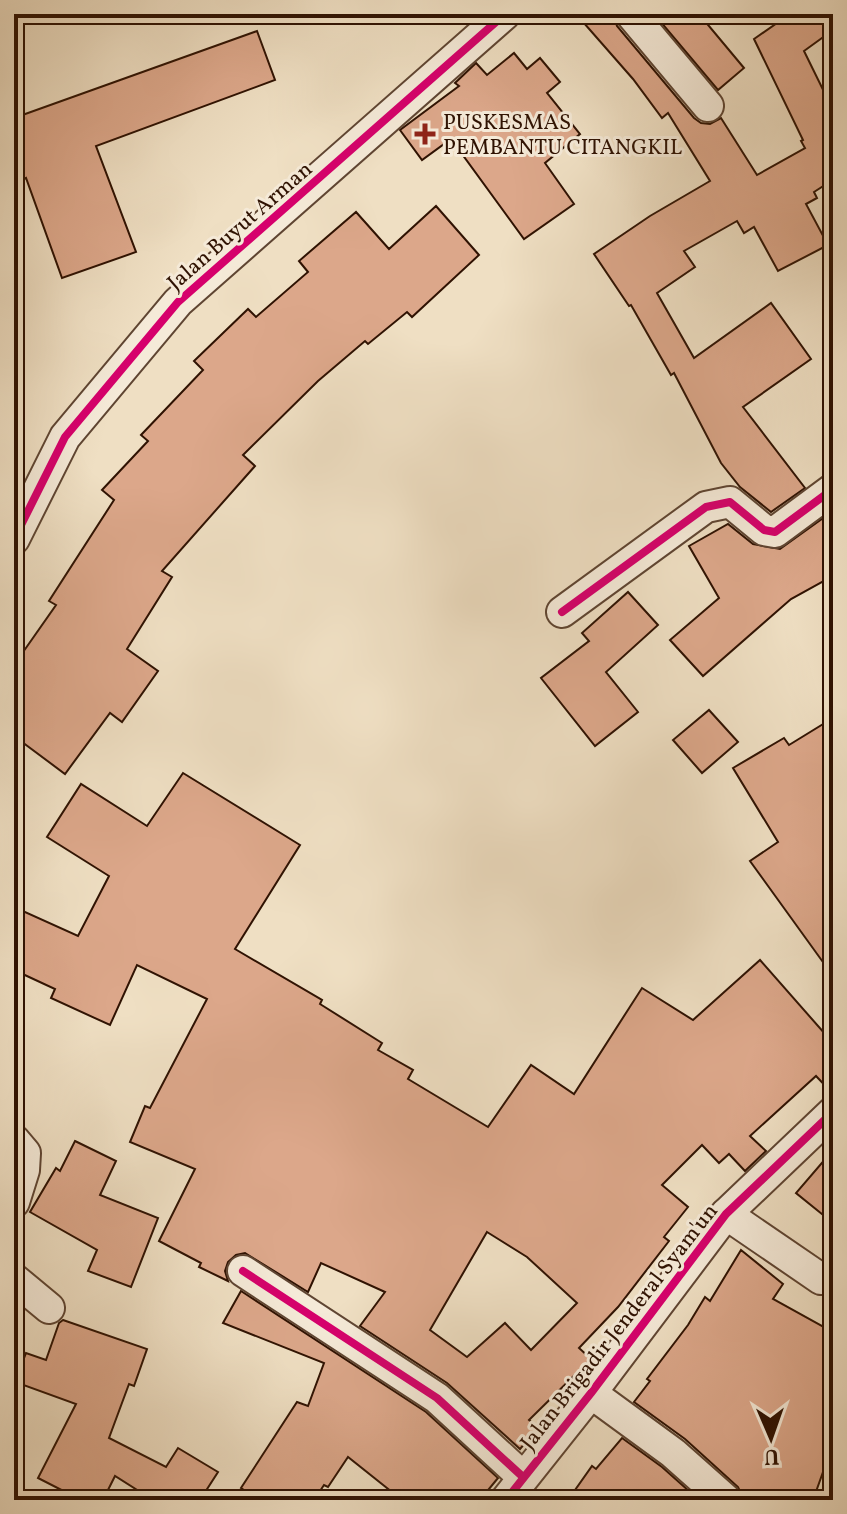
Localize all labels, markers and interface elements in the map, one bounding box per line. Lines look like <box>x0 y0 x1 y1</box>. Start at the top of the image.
place label: PUSKESMAS PEMBANTU CITANGKIL <box>443 108 682 164</box>
marker: PUSKESMAS PEMBANTU CITANGKIL <box>414 123 436 145</box>
street label: Jalan Buyut Arman <box>161 155 320 299</box>
street label: Jalan Brigadir Jenderal Syam'un <box>514 1198 726 1457</box>
north arrow <box>731 1398 811 1478</box>
text: U <box>764 1440 780 1471</box>

